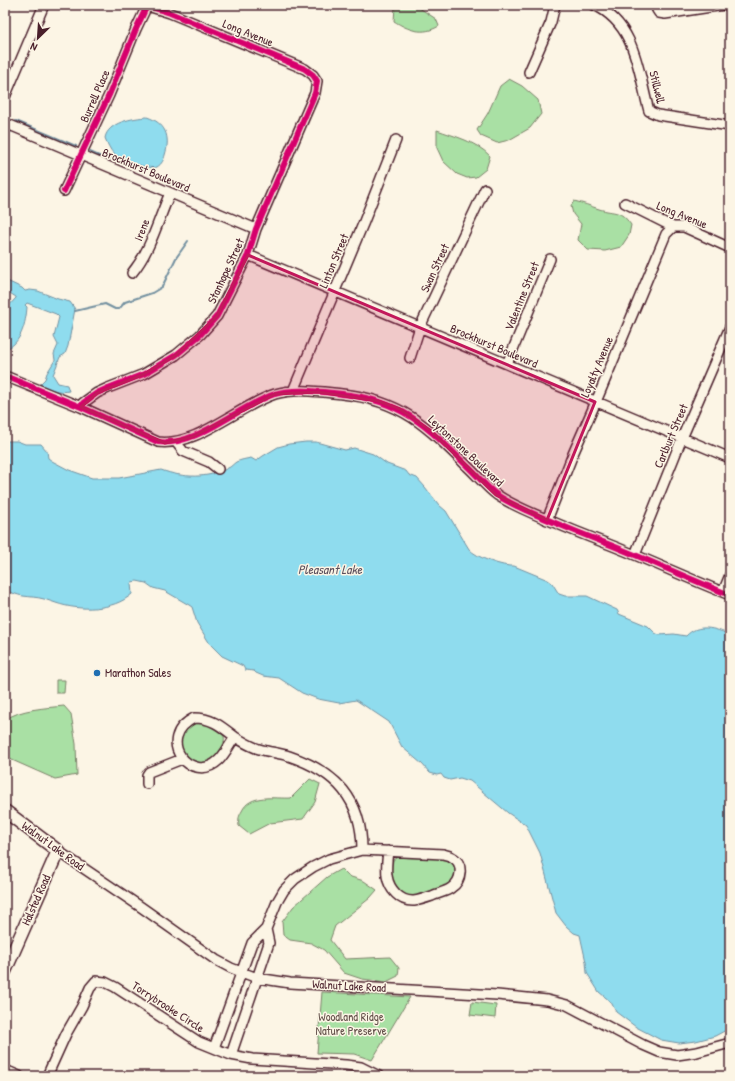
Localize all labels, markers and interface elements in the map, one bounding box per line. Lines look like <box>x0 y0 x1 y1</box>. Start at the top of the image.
street label: Long Avenue <box>220 15 276 50</box>
north arrow <box>18 18 58 58</box>
text: N <box>28 39 39 55</box>
street label: Burrell Place <box>75 67 114 125</box>
street label: Stillwell <box>645 69 670 106</box>
street label: Brockhurst Boulevard <box>100 143 193 196</box>
street label: Long Avenue <box>654 197 710 232</box>
street label: Irene <box>129 216 154 243</box>
street label: Linton Street <box>314 230 353 291</box>
street label: Stanhope Street <box>203 235 248 306</box>
street label: Swan Street <box>416 240 454 295</box>
street label: Valentine Street <box>500 258 543 333</box>
street label: Brockhurst Boulevard <box>448 319 541 372</box>
street label: Loyalty Avenue <box>576 334 617 400</box>
street label: Carlburt Street <box>649 400 692 471</box>
street label: Leytonstone Boulevard <box>425 411 508 490</box>
water label: Pleasant Lake <box>298 560 363 578</box>
place label: Marathon Sales <box>105 664 172 681</box>
marker: Marathon Sales <box>92 668 102 678</box>
street label: Walnut Lake Road <box>18 817 88 874</box>
street label: Halsted Road <box>17 871 54 928</box>
street label: Walnut Lake Road <box>312 975 387 996</box>
street label: Torrybrooke Circle <box>129 977 208 1036</box>
park label: Woodland Ridge Nature Preserve <box>316 1008 387 1039</box>

